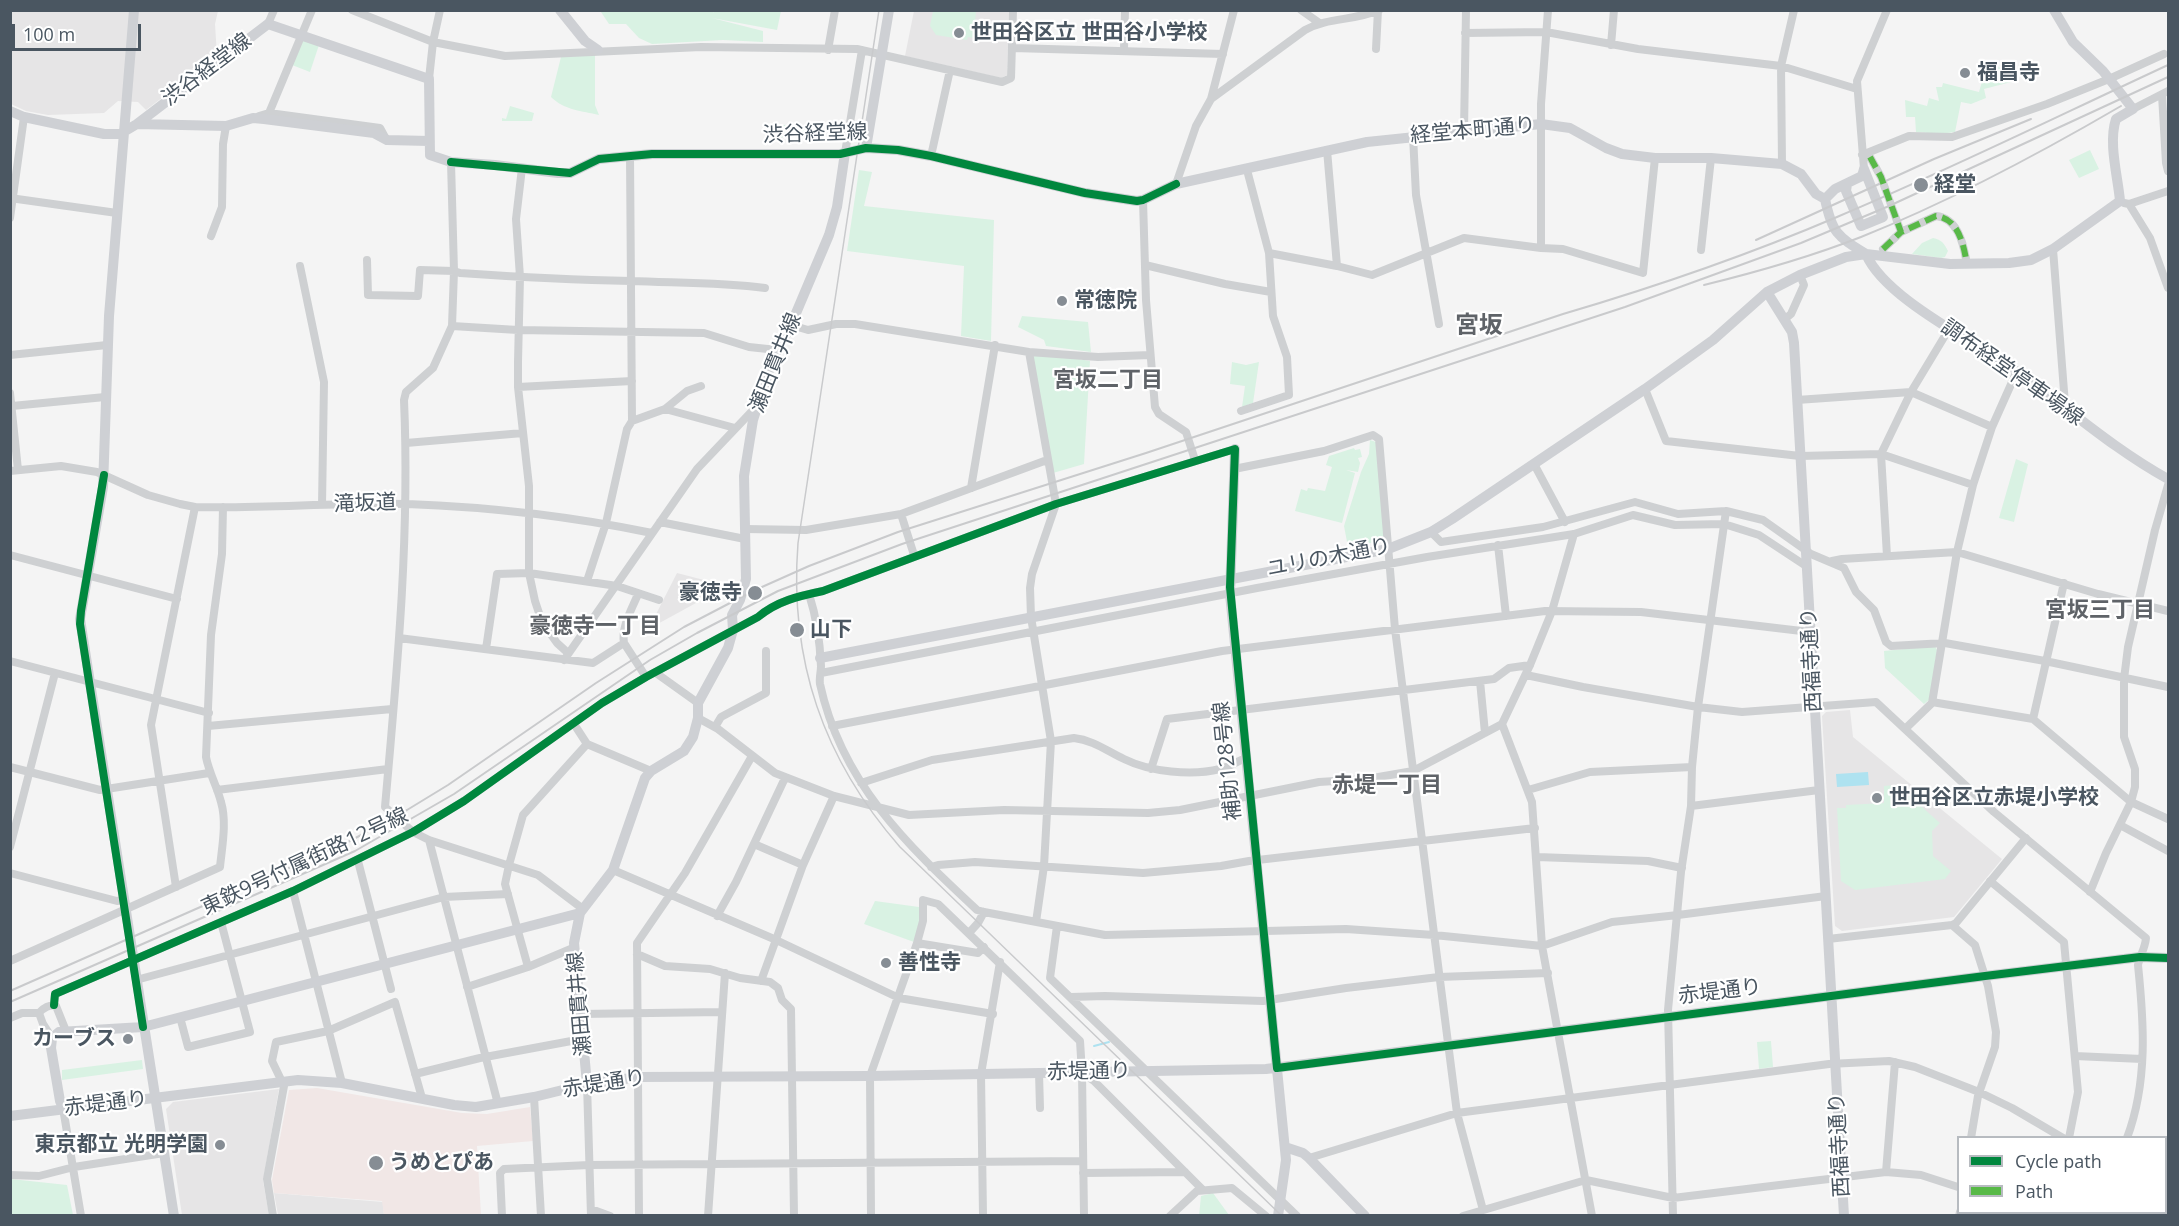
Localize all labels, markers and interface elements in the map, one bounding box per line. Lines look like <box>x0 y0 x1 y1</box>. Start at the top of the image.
scale bar <box>15 12 144 50</box>
place label: 世田谷区立 世田谷小学校 <box>971 20 1207 46</box>
text: 100 m <box>23 22 75 46</box>
marker: 世田谷区立 世田谷小学校 <box>952 26 966 40</box>
street label: 渋谷経堂線 <box>157 28 257 112</box>
place label: 福昌寺 <box>1977 60 2040 86</box>
marker: 福昌寺 <box>1958 66 1972 80</box>
street label: 経堂本町通り <box>1409 113 1537 149</box>
street label: 渋谷経堂線 <box>762 120 868 148</box>
place label: 経堂 <box>1934 172 1976 198</box>
marker: 経堂 <box>1912 176 1930 194</box>
place label: 常徳院 <box>1074 288 1137 314</box>
marker: 常徳院 <box>1055 294 1069 308</box>
street label: 瀬田貫井線 <box>745 310 807 416</box>
district label: 宮坂 <box>1455 312 1503 340</box>
street label: 調布経堂停車場線 <box>1936 314 2088 432</box>
district label: 宮坂二丁目 <box>1053 368 1163 394</box>
street label: 滝坂道 <box>333 490 397 518</box>
street label: ユリの木通り <box>1265 534 1393 582</box>
place label: 豪徳寺 <box>679 580 742 606</box>
marker: 豪徳寺 <box>746 584 764 602</box>
district label: 宮坂三丁目 <box>2045 598 2155 624</box>
street label: 西福寺通り <box>1797 607 1827 713</box>
district label: 豪徳寺一丁目 <box>529 614 661 640</box>
place label: 山下 <box>810 617 852 643</box>
marker: 山下 <box>788 621 806 639</box>
street label: 補助128号線 <box>1209 700 1247 822</box>
district label: 赤堤一丁目 <box>1332 773 1442 799</box>
place label: 世田谷区立赤堤小学校 <box>1889 785 2099 811</box>
marker: 世田谷区立赤堤小学校 <box>1870 791 1884 805</box>
street label: 東鉄9号付属街路12号線 <box>198 803 412 921</box>
place label: 善性寺 <box>898 950 961 976</box>
street label: 瀬田貫井線 <box>563 951 597 1057</box>
marker: 善性寺 <box>879 956 893 970</box>
street label: 赤堤通り <box>1677 974 1763 1010</box>
place label: カーブス <box>32 1026 116 1052</box>
marker: カーブス <box>121 1032 135 1046</box>
street label: 赤堤通り <box>1047 1059 1131 1085</box>
street label: 赤堤通り <box>561 1065 647 1103</box>
street label: 赤堤通り <box>63 1086 149 1122</box>
street label: 西福寺通り <box>1825 1092 1855 1198</box>
place label: 東京都立 光明学園 <box>35 1132 208 1158</box>
legend <box>1957 1136 2167 1214</box>
marker: 東京都立 光明学園 <box>213 1138 227 1152</box>
text: Cycle path <box>2015 1149 2102 1173</box>
place label: うめとぴあ <box>389 1150 494 1176</box>
marker: うめとぴあ <box>367 1154 385 1172</box>
text: Path <box>2015 1179 2053 1203</box>

